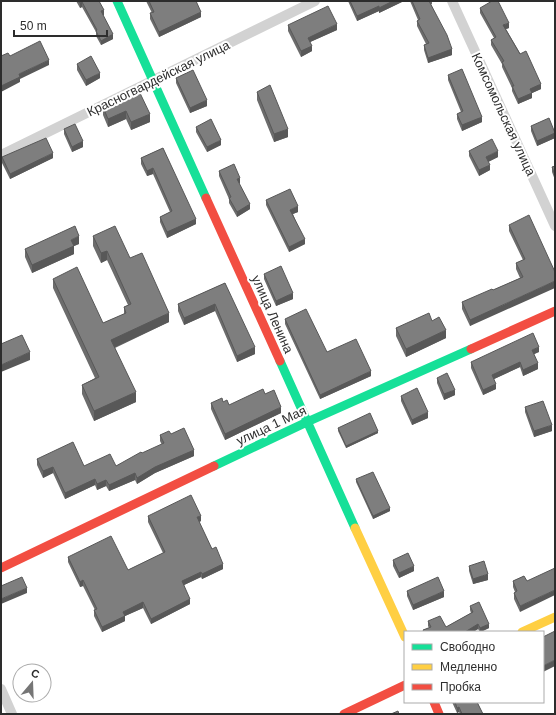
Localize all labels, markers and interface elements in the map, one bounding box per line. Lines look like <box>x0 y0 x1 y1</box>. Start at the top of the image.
scale bar <box>14 12 107 38</box>
text: 50 m <box>20 19 47 33</box>
street label: Красногвардейская улица <box>84 37 233 120</box>
street label: Комсомольская улица <box>468 50 539 179</box>
street label: улица Ленина <box>249 273 297 356</box>
street label: улица 1 Мая <box>234 403 309 448</box>
legend <box>404 631 544 703</box>
text: Свободно <box>440 640 495 654</box>
text: Медленно <box>440 660 497 674</box>
north arrow <box>12 663 52 703</box>
text: С <box>30 667 41 681</box>
text: Пробка <box>440 680 481 694</box>

